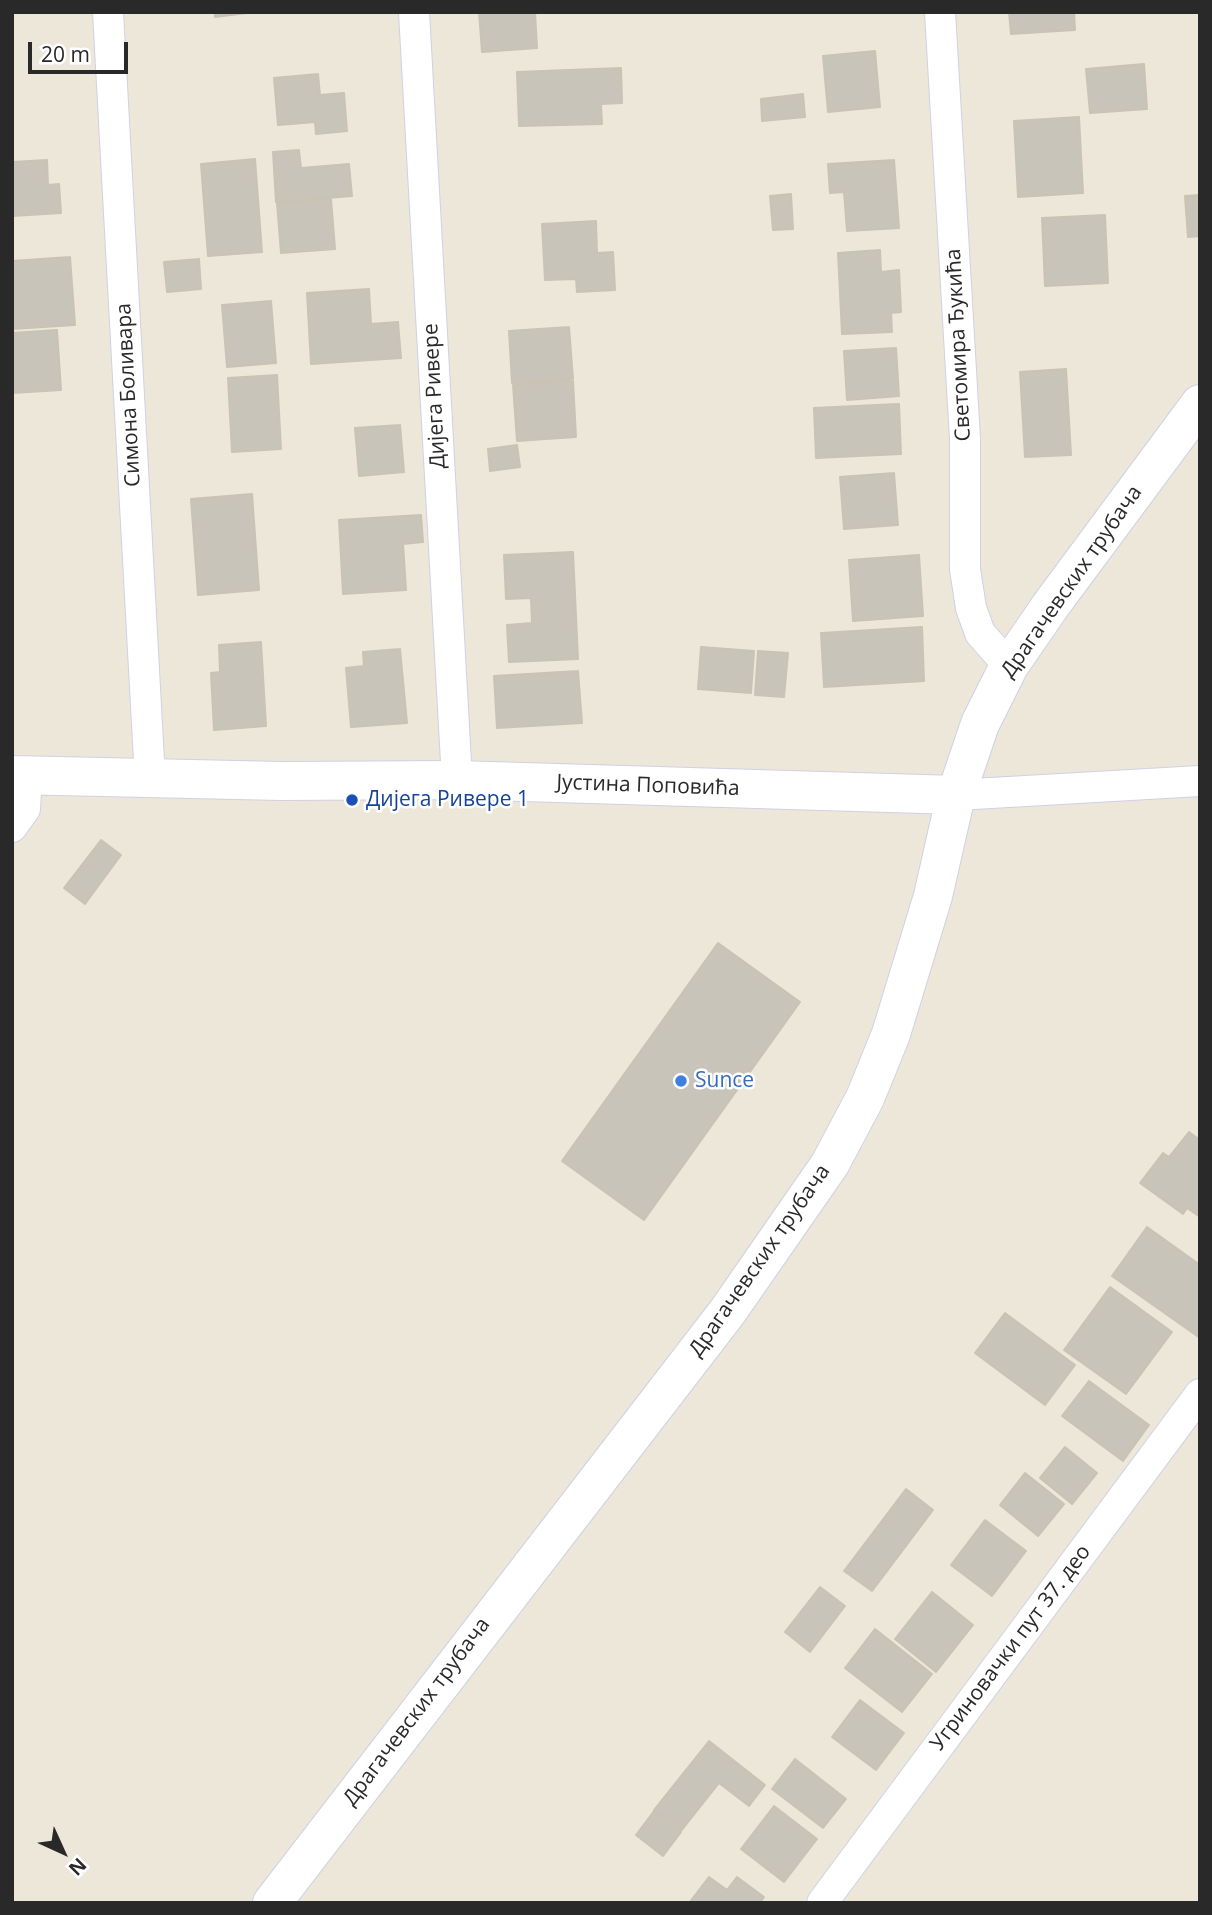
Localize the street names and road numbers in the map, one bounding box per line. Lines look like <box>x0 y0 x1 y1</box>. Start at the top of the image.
street label: Светомира Ђукића <box>941 248 977 442</box>
street label: Симона Боливара <box>112 302 146 488</box>
street label: Дијега Ривере <box>419 323 451 469</box>
street label: Драгачевских трубача <box>996 481 1148 683</box>
street label: Јустина Поповића <box>556 770 740 802</box>
street label: Драгачевских трубача <box>684 1160 836 1362</box>
street label: Угриновачки пут 37. део <box>926 1540 1096 1756</box>
street label: Драгачевских трубача <box>338 1613 496 1811</box>

